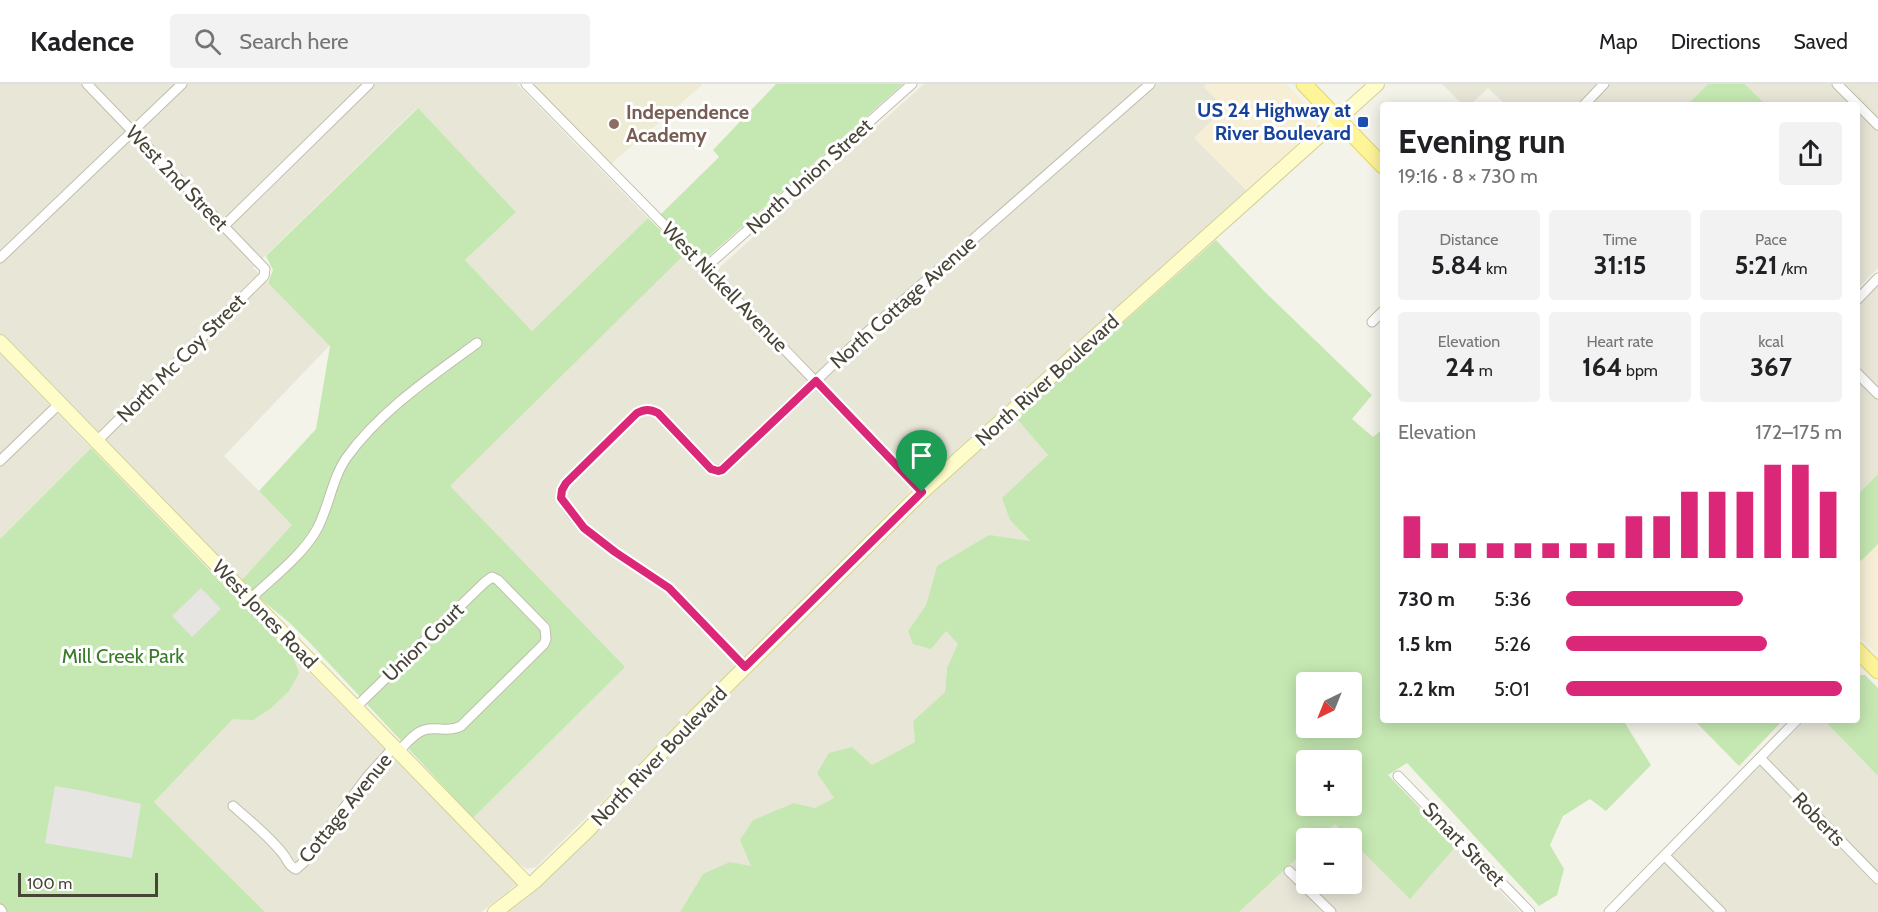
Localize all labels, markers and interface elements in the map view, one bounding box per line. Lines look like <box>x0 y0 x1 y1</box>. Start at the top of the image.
search box <box>170 14 590 68</box>
text: Kadence <box>30 24 134 58</box>
icon: search <box>191 25 224 58</box>
text: Search here <box>239 28 349 55</box>
text: Map <box>1599 29 1638 54</box>
text: Directions <box>1671 29 1760 54</box>
text: Saved <box>1793 29 1848 54</box>
place label: US 24 Highway at River Boulevard <box>1197 98 1351 145</box>
place label: Independence Academy <box>626 100 749 147</box>
street label: North Union Street <box>741 113 877 239</box>
marker: US 24 Highway at River Boulevard <box>1356 115 1370 129</box>
marker: Independence Academy <box>607 117 621 131</box>
street label: West 2nd Street <box>121 121 233 236</box>
text: Evening run <box>1398 121 1565 161</box>
button: share <box>1779 122 1842 185</box>
text: 19:16 · 8 × 730 m <box>1398 164 1538 188</box>
street label: West Nickell Avenue <box>657 217 793 357</box>
street label: North Cottage Avenue <box>825 230 981 374</box>
text: Distance <box>1440 230 1498 249</box>
text: Time <box>1603 230 1637 249</box>
text: Pace <box>1755 230 1787 249</box>
text: 5.84 <box>1431 249 1482 281</box>
text: 31:15 <box>1594 249 1646 281</box>
text: 5:21 <box>1734 249 1778 281</box>
text: km <box>1482 259 1507 278</box>
text: /km <box>1778 259 1808 278</box>
street label: North Mc Coy Street <box>112 289 250 427</box>
street label: North River Boulevard <box>970 309 1124 451</box>
text: Elevation <box>1438 332 1500 351</box>
text: Heart rate <box>1587 332 1653 351</box>
text: kcal <box>1758 332 1784 351</box>
text: 24 <box>1445 351 1475 383</box>
text: 164 <box>1582 351 1622 383</box>
text: 367 <box>1750 351 1792 383</box>
text: m <box>1475 361 1493 380</box>
text: bpm <box>1622 361 1658 380</box>
text: Elevation <box>1398 420 1476 444</box>
text: 172–175 m <box>1755 420 1842 444</box>
pin <box>896 430 947 492</box>
icon: arrive <box>905 439 938 472</box>
street label: West Jones Road <box>207 555 323 673</box>
text: 730 m <box>1398 587 1455 611</box>
text: 5:36 <box>1494 587 1531 611</box>
street label: Union Court <box>378 597 469 686</box>
text: 1.5 km <box>1398 632 1452 656</box>
text: 5:26 <box>1494 632 1531 656</box>
park label: Mill Creek Park <box>62 644 184 668</box>
north arrow <box>1296 672 1362 738</box>
map controls <box>1296 672 1362 894</box>
text: 2.2 km <box>1398 677 1455 701</box>
text: 5:01 <box>1494 677 1529 701</box>
street label: North River Boulevard <box>586 681 732 831</box>
street label: Cottage Avenue <box>293 748 397 868</box>
button: + <box>1296 750 1362 816</box>
street label: Roberts <box>1788 787 1850 851</box>
street label: Smart Street <box>1418 797 1510 891</box>
button: − <box>1296 828 1362 894</box>
scale bar <box>18 870 158 898</box>
text: 100 m <box>27 874 72 893</box>

